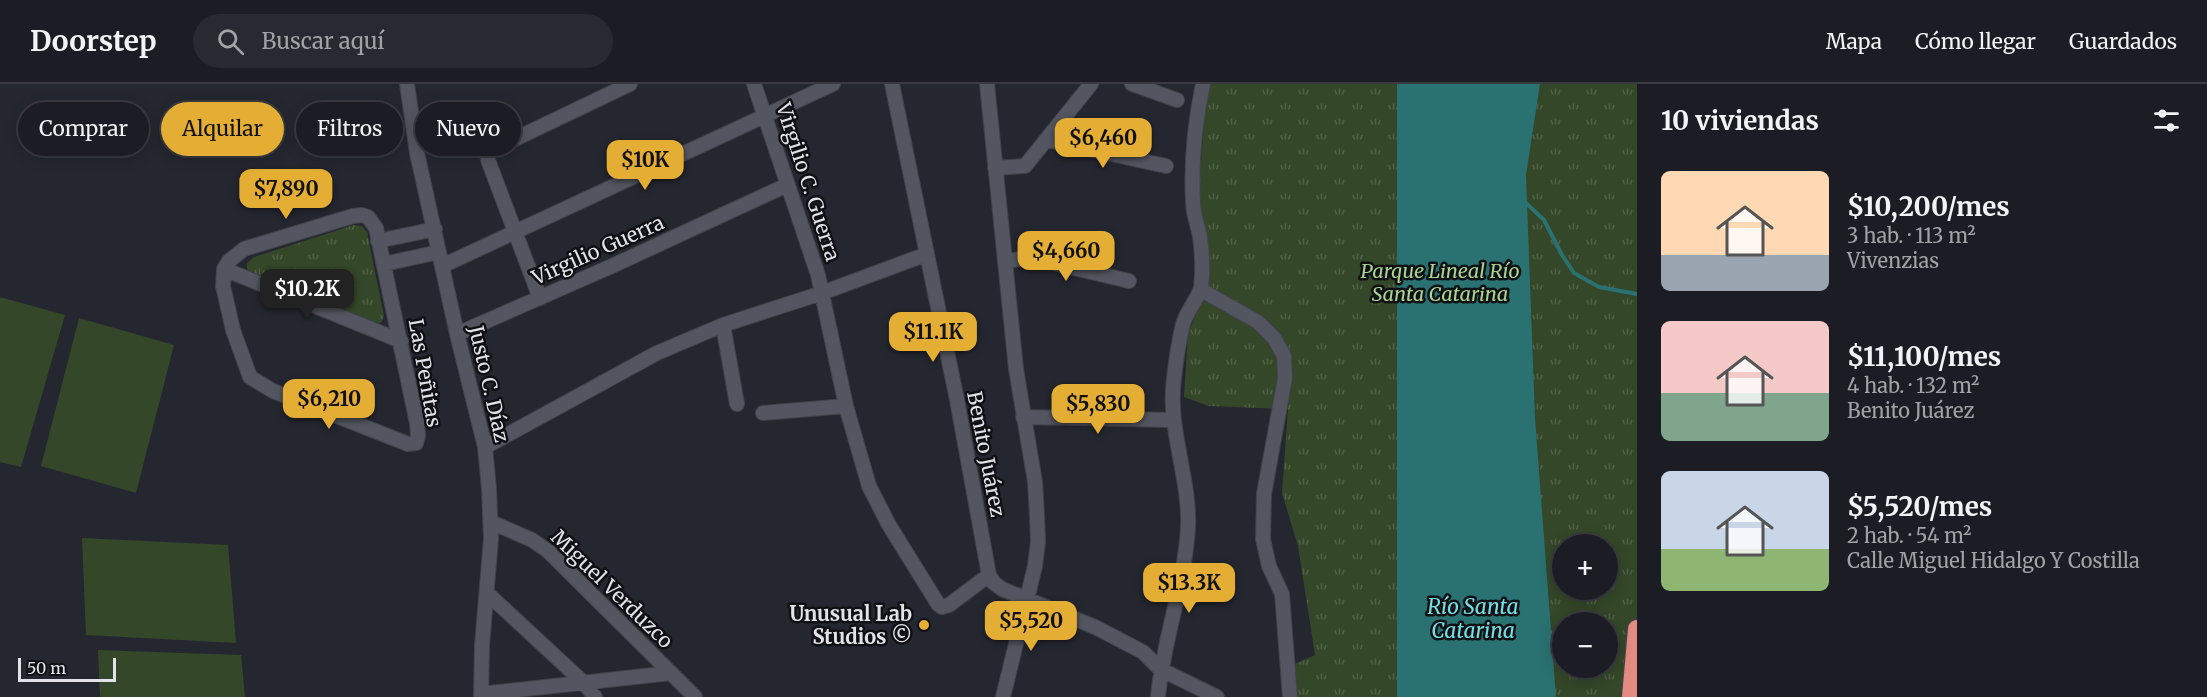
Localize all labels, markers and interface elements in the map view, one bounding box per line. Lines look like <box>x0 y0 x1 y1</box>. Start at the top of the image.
search box <box>193 14 613 68</box>
text: Doorstep <box>30 23 157 59</box>
icon: search <box>214 25 247 58</box>
text: Buscar aquí <box>262 27 385 55</box>
text: Mapa <box>1826 28 1882 55</box>
text: Cómo llegar <box>1915 28 2036 55</box>
text: Guardados <box>2069 28 2177 55</box>
street label: Virgilio C. Guerra <box>771 99 846 264</box>
chip: Comprar <box>18 102 149 156</box>
chip: Alquilar <box>161 102 284 156</box>
chip: Filtros <box>296 102 403 156</box>
chip: Nuevo <box>415 102 521 156</box>
text: 10 viviendas <box>1661 104 1819 137</box>
icon: filters <box>2150 104 2183 137</box>
pin: $6,460 <box>1054 118 1152 169</box>
text: $6,460 <box>1069 125 1137 150</box>
pin: $10K <box>609 140 681 191</box>
text: $10K <box>621 147 669 172</box>
pin: $7,890 <box>237 169 335 220</box>
text: $7,890 <box>253 176 319 201</box>
text: $10,200/mes <box>1847 190 2010 223</box>
icon: home <box>1709 195 1781 267</box>
street label: Virgilio Guerra <box>527 209 668 290</box>
text: 3 hab. · 113 m² <box>1847 223 1976 248</box>
pin: $4,660 <box>1017 231 1115 282</box>
text: $4,660 <box>1032 238 1100 263</box>
text: Vivenzias <box>1847 248 1939 273</box>
park label: Parque Lineal Río Santa Catarina <box>1360 258 1520 306</box>
pin: $10.2K <box>258 269 356 320</box>
text: $10.2K <box>274 276 340 301</box>
pin: $11.1K <box>884 312 982 363</box>
street label: Las Peñitas <box>404 317 447 429</box>
text: $11.1K <box>903 319 963 344</box>
street label: Justo C. Díaz <box>464 322 515 445</box>
text: $11,100/mes <box>1847 340 2001 373</box>
icon: home <box>1709 345 1781 417</box>
text: 4 hab. · 132 m² <box>1847 373 1979 398</box>
pin: $6,210 <box>280 379 378 430</box>
pin: $5,830 <box>1049 384 1147 435</box>
text: $6,210 <box>297 386 361 411</box>
street label: Benito Juárez <box>962 389 1011 519</box>
text: $5,830 <box>1066 391 1130 416</box>
text: Benito Juárez <box>1847 398 1974 423</box>
text: $5,520/mes <box>1847 490 1992 523</box>
icon: home <box>1709 495 1781 567</box>
text: 2 hab. · 54 m² <box>1847 523 1971 548</box>
street label: Miguel Verduzco <box>546 524 679 653</box>
map controls <box>1552 534 1618 678</box>
button: + <box>1552 534 1618 600</box>
text: Calle Miguel Hidalgo Y Costilla <box>1847 548 2140 573</box>
pin: $13.3K <box>1140 563 1238 614</box>
text: $13.3K <box>1157 570 1221 595</box>
water label: Río Santa Catarina <box>1427 593 1519 644</box>
place label: Unusual Lab Studios © <box>789 601 912 649</box>
pin: $5,520 <box>982 601 1080 652</box>
text: $5,520 <box>999 608 1063 633</box>
button: − <box>1552 612 1618 678</box>
marker: Unusual Lab Studios © <box>917 618 931 632</box>
scale bar <box>18 655 116 682</box>
text: 50 m <box>27 658 66 678</box>

